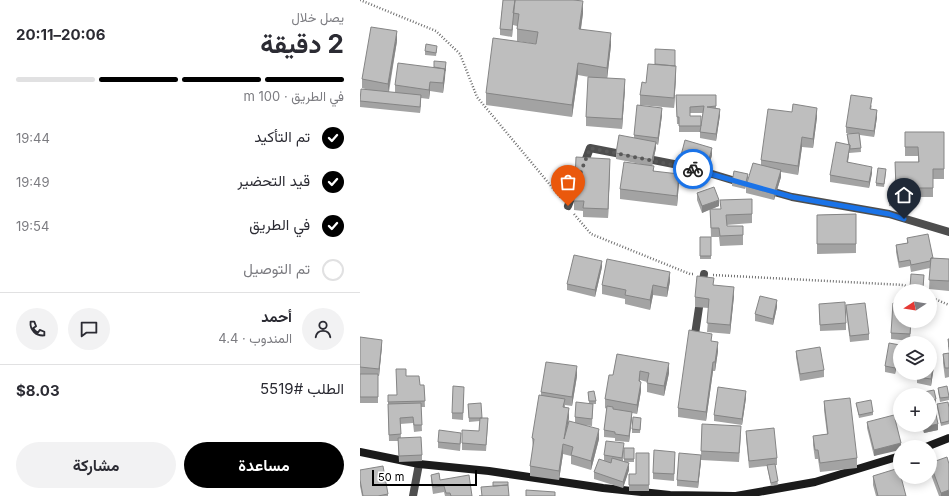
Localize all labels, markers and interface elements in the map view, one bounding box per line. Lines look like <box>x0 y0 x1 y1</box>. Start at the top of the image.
text: يصل خلال <box>292 9 344 25</box>
text: 20:06–20:11 <box>16 25 105 44</box>
text: 2 دقيقة <box>260 28 344 59</box>
text: في الطريق · 100 m <box>244 88 344 104</box>
text: تم التأكيد <box>254 127 310 146</box>
icon: check <box>322 127 344 149</box>
text: 19:44 <box>16 130 50 146</box>
courier <box>673 149 713 189</box>
icon: bike <box>682 158 704 180</box>
pin <box>551 165 585 206</box>
text: قيد التحضير <box>237 171 310 190</box>
icon: check <box>322 171 344 193</box>
icon: bag <box>557 171 579 193</box>
text: 19:49 <box>16 174 50 190</box>
pin <box>887 178 921 219</box>
icon: home <box>893 184 915 206</box>
text: في الطريق <box>249 215 310 234</box>
icon: check <box>322 215 344 237</box>
text: 19:54 <box>16 218 49 234</box>
text: تم التوصيل <box>243 259 310 278</box>
north arrow <box>893 284 937 328</box>
map controls <box>893 284 937 484</box>
text: أحمد <box>261 307 292 326</box>
button: phone <box>16 308 58 350</box>
button: chat <box>68 308 110 350</box>
button: person <box>302 308 344 350</box>
text: المندوب · 4.4 <box>218 330 292 346</box>
button: layers <box>893 336 937 380</box>
text: الطلب #5519 <box>260 379 344 398</box>
text: $8.03 <box>16 381 60 400</box>
button: + <box>893 388 937 432</box>
button: − <box>893 440 937 484</box>
button: مشاركة <box>16 442 176 488</box>
button: مساعدة <box>184 442 344 488</box>
scale bar <box>372 468 477 487</box>
text: 50 m <box>378 470 404 484</box>

